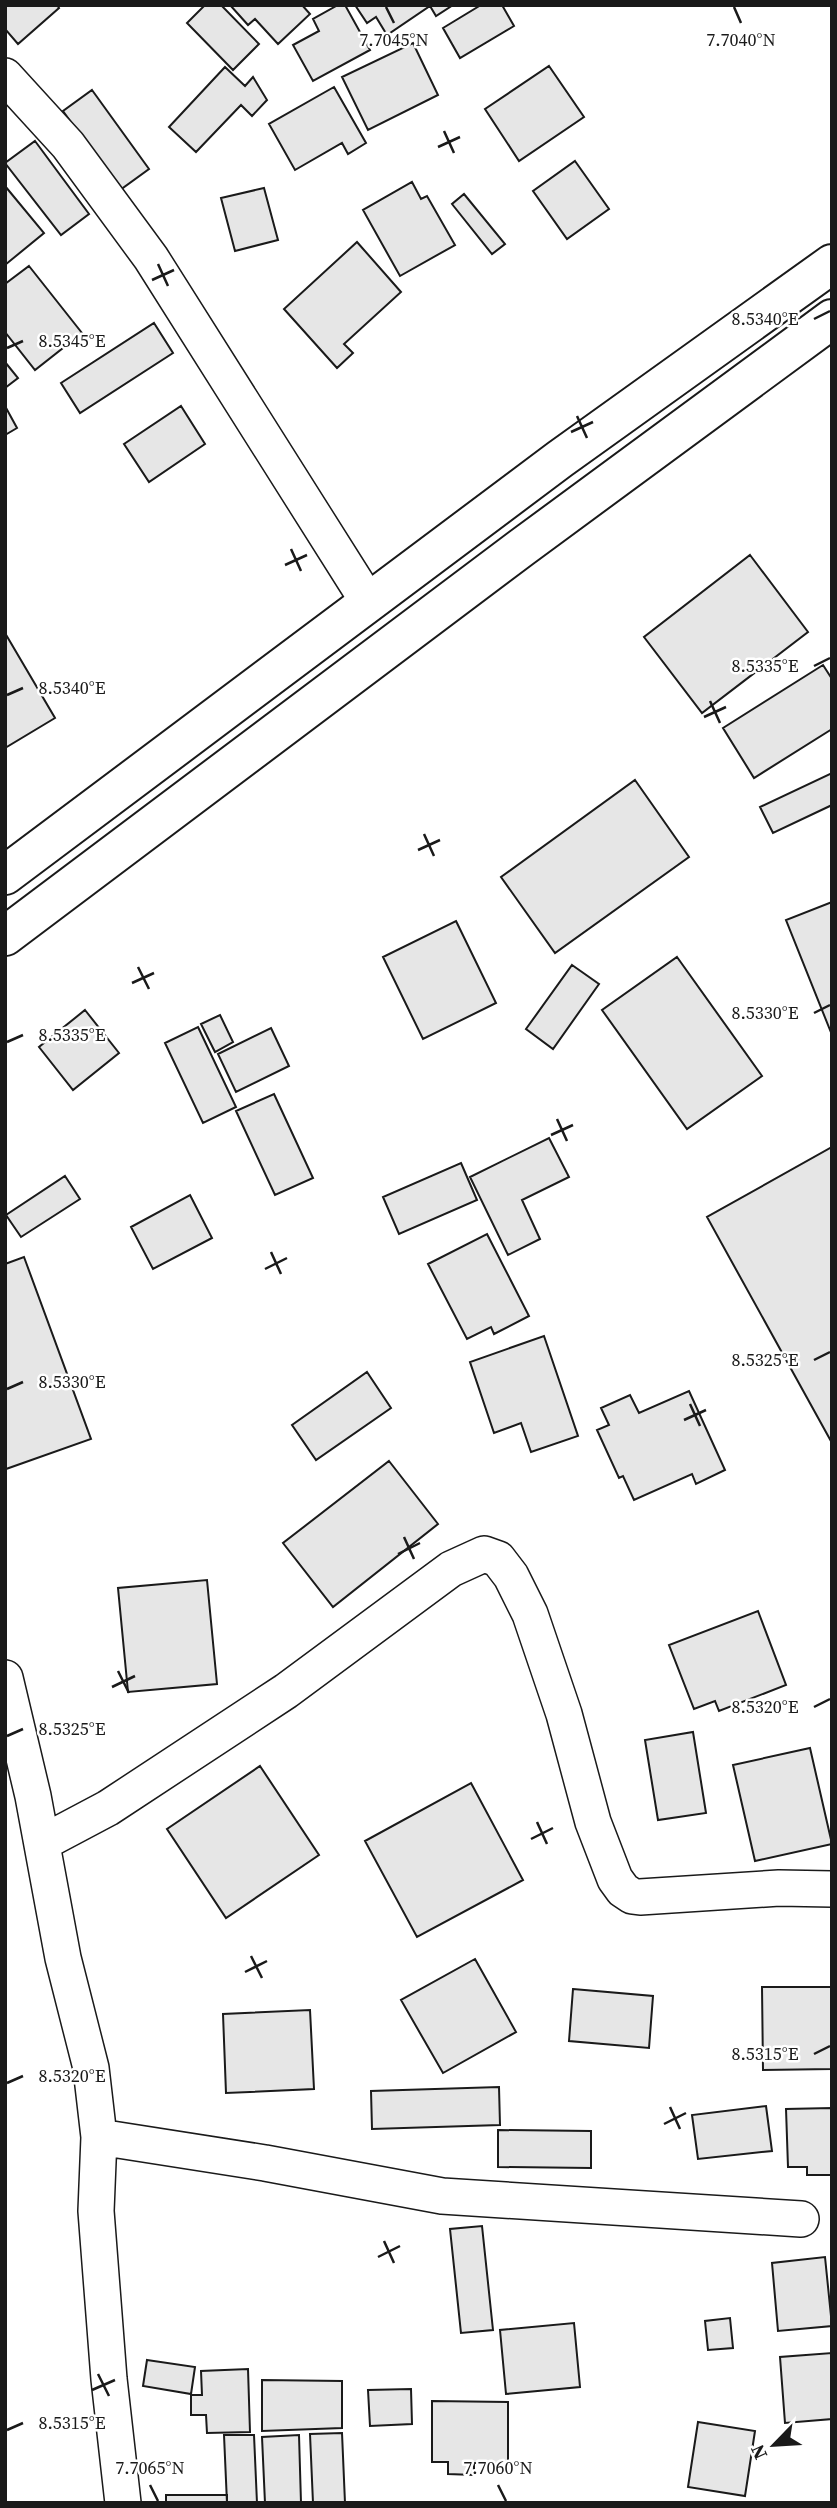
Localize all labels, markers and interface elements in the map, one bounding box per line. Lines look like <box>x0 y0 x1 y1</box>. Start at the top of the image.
text: 7.7045°N <box>359 27 429 52</box>
text: 7.7040°N <box>706 27 776 52</box>
text: 8.5340°E <box>731 306 799 331</box>
text: 8.5345°E <box>38 328 106 353</box>
text: 8.5335°E <box>731 653 799 678</box>
text: 8.5340°E <box>38 675 106 700</box>
text: 8.5330°E <box>731 1000 799 1025</box>
text: 8.5335°E <box>38 1022 106 1047</box>
text: 8.5325°E <box>731 1347 799 1372</box>
text: 8.5330°E <box>38 1369 106 1394</box>
text: 8.5320°E <box>731 1694 799 1719</box>
text: 8.5325°E <box>38 1716 106 1741</box>
text: 8.5315°E <box>731 2041 799 2066</box>
text: 8.5320°E <box>38 2063 106 2088</box>
text: 8.5315°E <box>38 2410 106 2435</box>
north arrow <box>739 2410 809 2480</box>
text: N <box>744 2440 773 2464</box>
text: 7.7065°N <box>115 2455 185 2480</box>
text: 7.7060°N <box>463 2455 533 2480</box>

